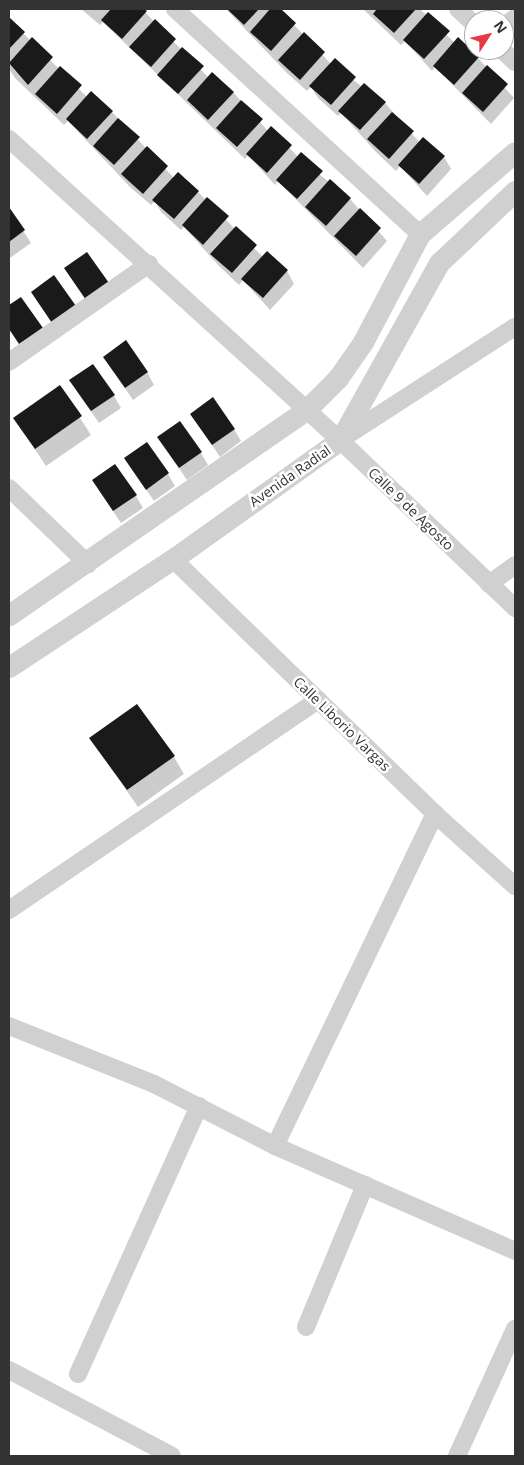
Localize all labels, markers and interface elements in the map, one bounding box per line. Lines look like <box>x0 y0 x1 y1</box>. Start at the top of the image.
north arrow <box>464 10 514 60</box>
text: N <box>490 17 512 37</box>
street label: Avenida Radial <box>246 442 334 510</box>
street label: Calle 9 de Agosto <box>365 464 457 554</box>
street label: Calle Liborio Vargas <box>290 673 394 775</box>

